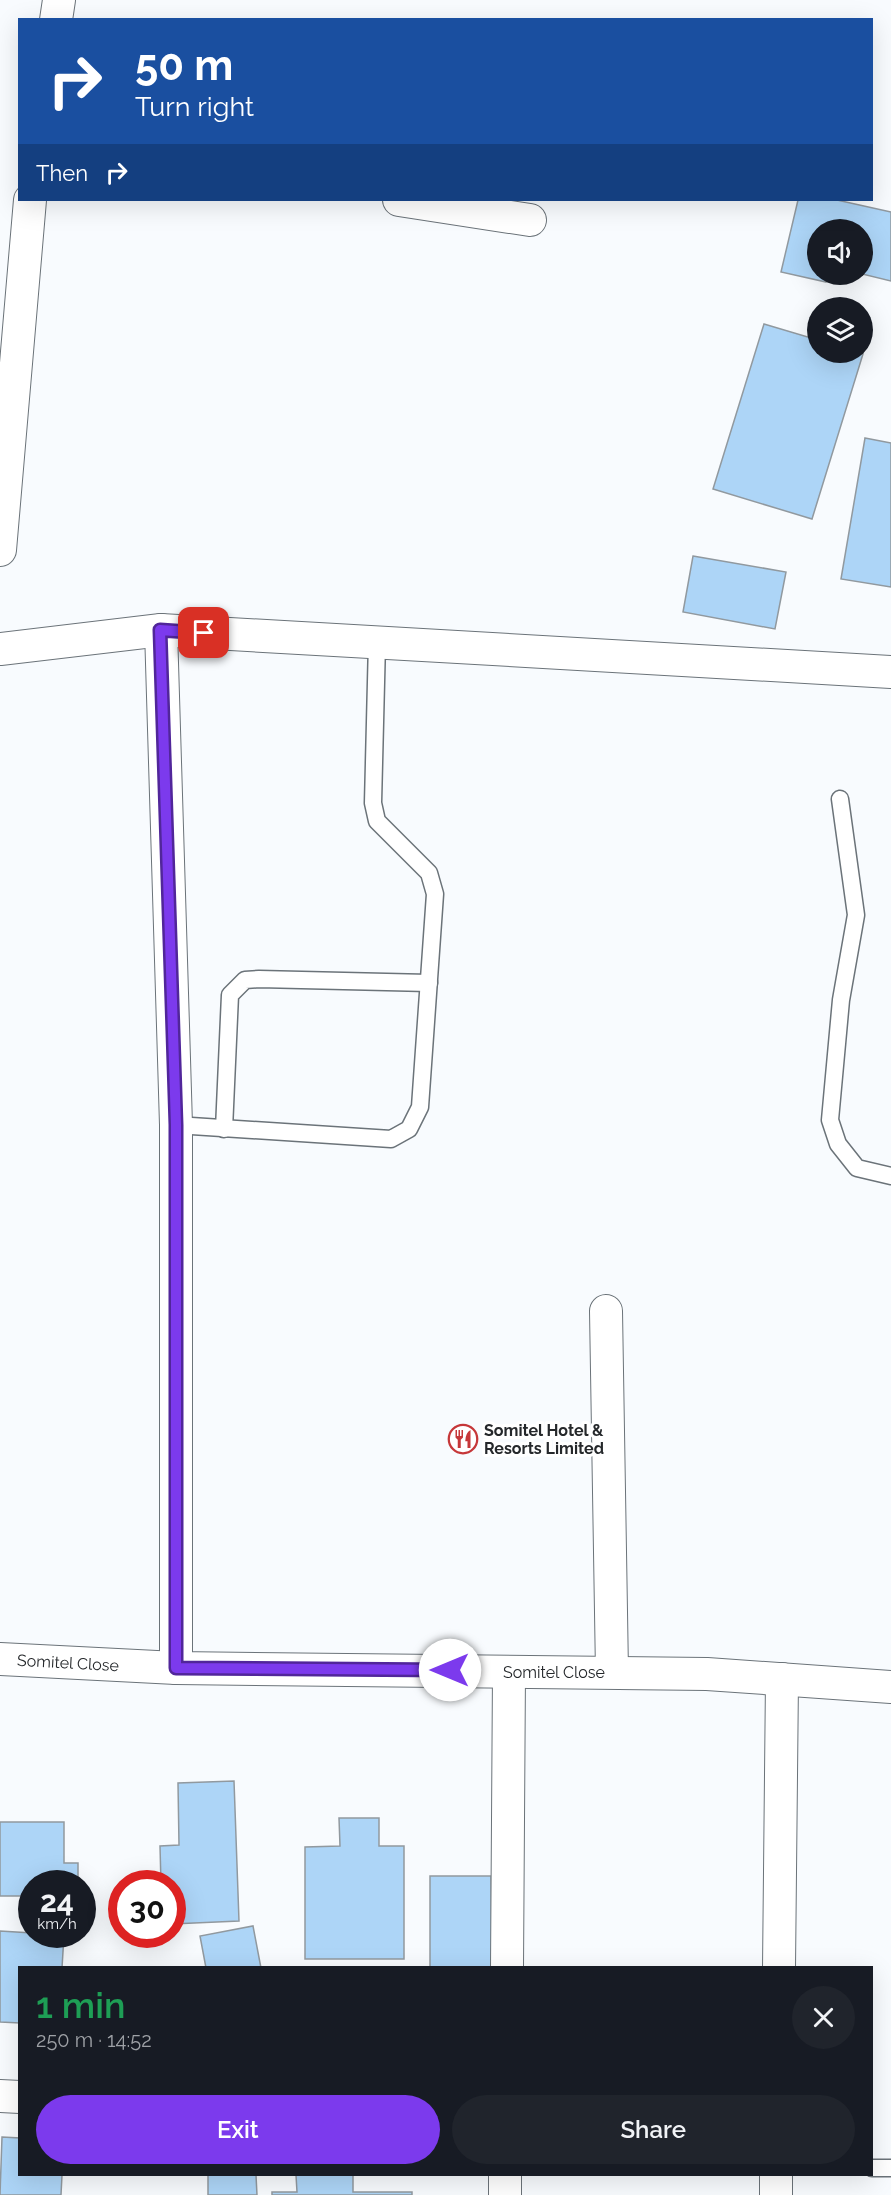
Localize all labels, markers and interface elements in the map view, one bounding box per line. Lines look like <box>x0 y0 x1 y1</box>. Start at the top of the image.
text: 50 m <box>135 41 233 90</box>
icon: right <box>36 42 114 120</box>
text: Turn right <box>135 91 254 122</box>
icon: right <box>100 156 133 189</box>
text: Then <box>36 160 88 186</box>
map controls <box>807 219 873 363</box>
button: sound <box>807 219 873 285</box>
button: layers <box>807 297 873 363</box>
pin <box>178 607 229 658</box>
icon: arrive <box>187 616 220 649</box>
place label: Somitel Hotel & Resorts Limited <box>484 1421 604 1458</box>
restaurant icon: Somitel Hotel & Resorts Limited <box>447 1423 479 1455</box>
position arrow <box>418 1638 482 1702</box>
street label: Somitel Close <box>17 1651 119 1675</box>
street label: Somitel Close <box>503 1663 605 1682</box>
speed limit sign: 30 <box>108 1870 186 1948</box>
text: 24 <box>40 1884 74 1919</box>
text: km/h <box>37 1915 77 1933</box>
text: 1 min <box>36 1984 125 2026</box>
button: close <box>792 1986 855 2049</box>
text: 250 m · 14:52 <box>36 2028 152 2052</box>
button: Exit <box>36 2095 440 2164</box>
button: Share <box>452 2095 855 2164</box>

